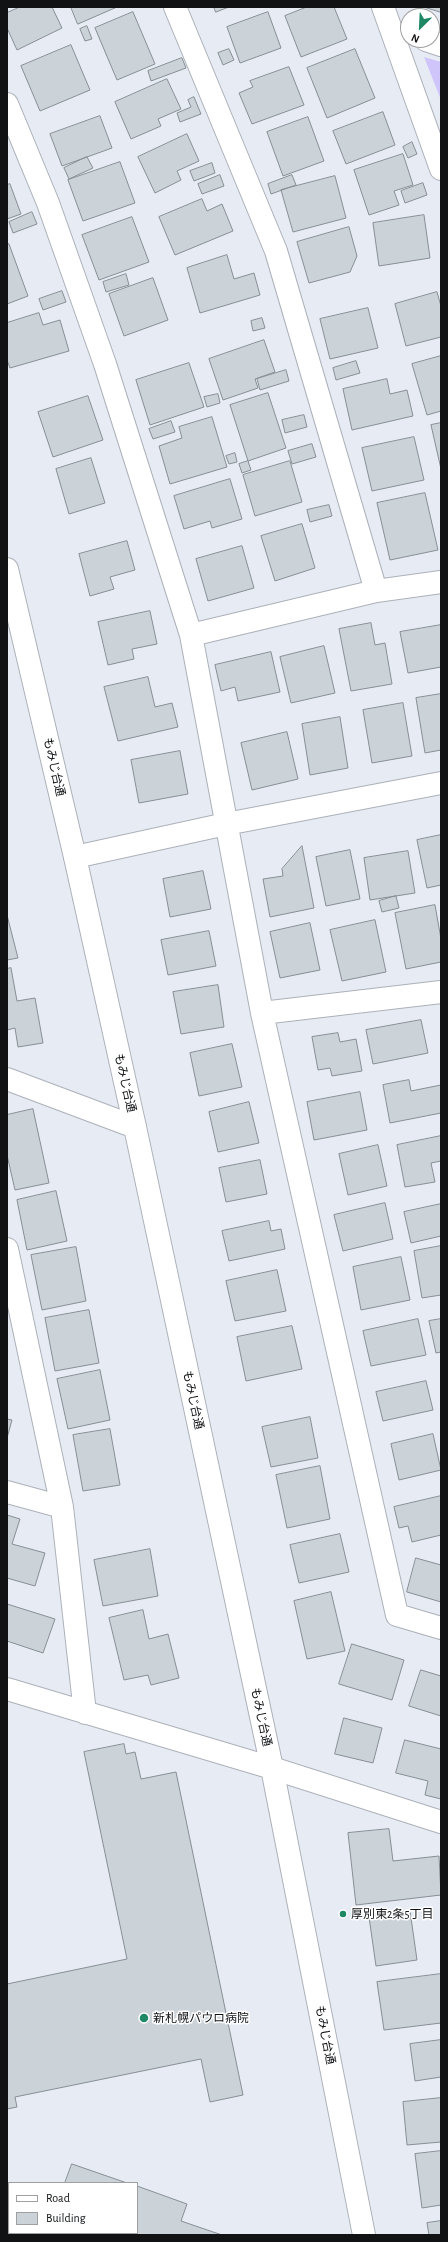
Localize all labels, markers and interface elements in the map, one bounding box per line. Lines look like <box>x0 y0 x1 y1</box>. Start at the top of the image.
north arrow <box>400 8 440 48</box>
text: N <box>410 32 421 45</box>
street label: もみじ台通 <box>40 736 68 798</box>
street label: もみじ台通 <box>111 1052 139 1114</box>
street label: もみじ台通 <box>180 1369 206 1431</box>
street label: もみじ台通 <box>248 1686 274 1748</box>
place label: 厚別東2条5丁目 <box>351 1907 433 1921</box>
marker: 厚別東2条5丁目 <box>338 1909 348 1919</box>
street label: もみじ台通 <box>312 2004 338 2066</box>
place label: 新札幌パウロ病院 <box>153 2011 249 2025</box>
marker: 新札幌パウロ病院 <box>138 2012 150 2024</box>
legend <box>8 2182 138 2234</box>
text: Road <box>46 2192 70 2204</box>
text: Building <box>46 2212 86 2224</box>

